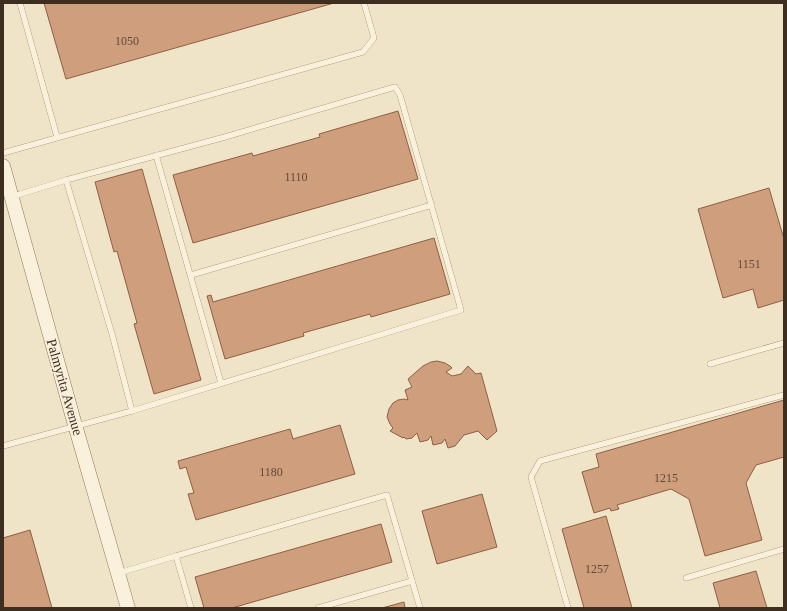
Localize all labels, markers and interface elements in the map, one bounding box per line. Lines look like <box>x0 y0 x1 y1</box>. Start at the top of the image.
house number: 1050 <box>115 34 139 48</box>
house number: 1110 <box>284 170 308 184</box>
house number: 1151 <box>737 257 761 271</box>
street label: Palmyrita Avenue <box>44 337 85 437</box>
house number: 1180 <box>259 465 283 479</box>
house number: 1215 <box>654 471 678 485</box>
house number: 1257 <box>585 562 609 576</box>

